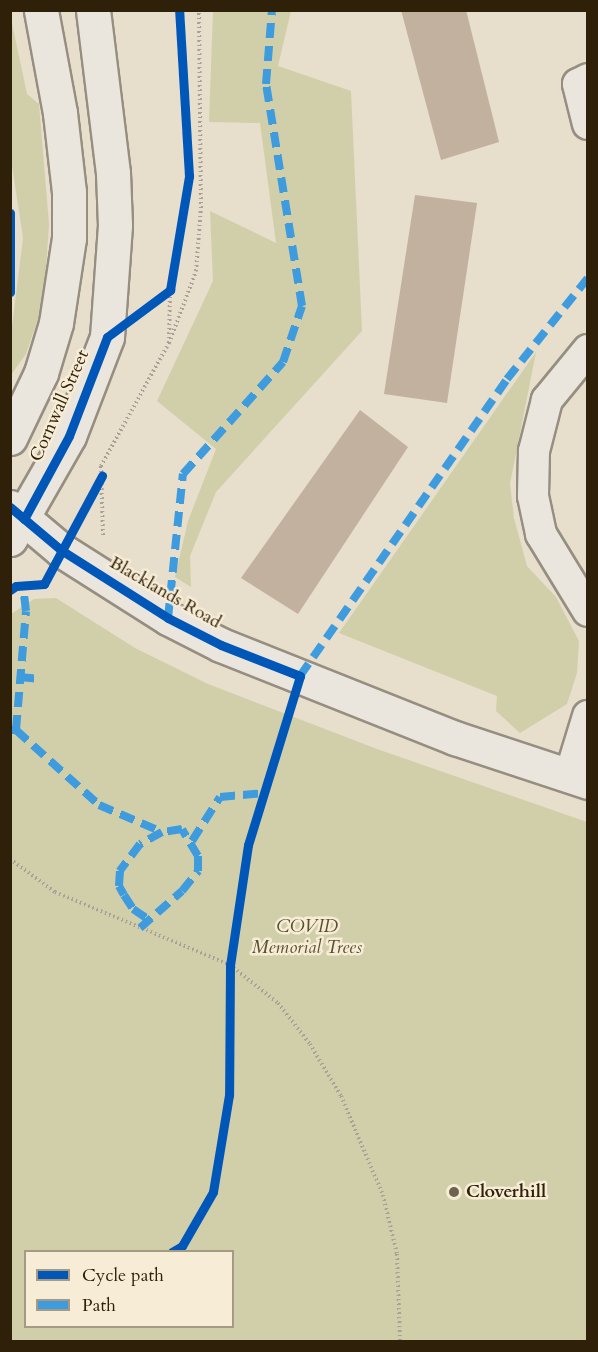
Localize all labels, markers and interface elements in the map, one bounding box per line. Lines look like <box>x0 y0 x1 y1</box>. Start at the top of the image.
street label: Cornwall Street <box>26 347 94 465</box>
street label: Blacklands Road <box>105 552 225 634</box>
park label: COVID Memorial Trees <box>252 917 362 960</box>
place label: Cloverhill <box>466 1181 546 1203</box>
marker: Cloverhill <box>447 1185 461 1199</box>
legend <box>24 1250 234 1328</box>
text: Cycle path <box>82 1263 164 1288</box>
text: Path <box>82 1293 116 1318</box>

